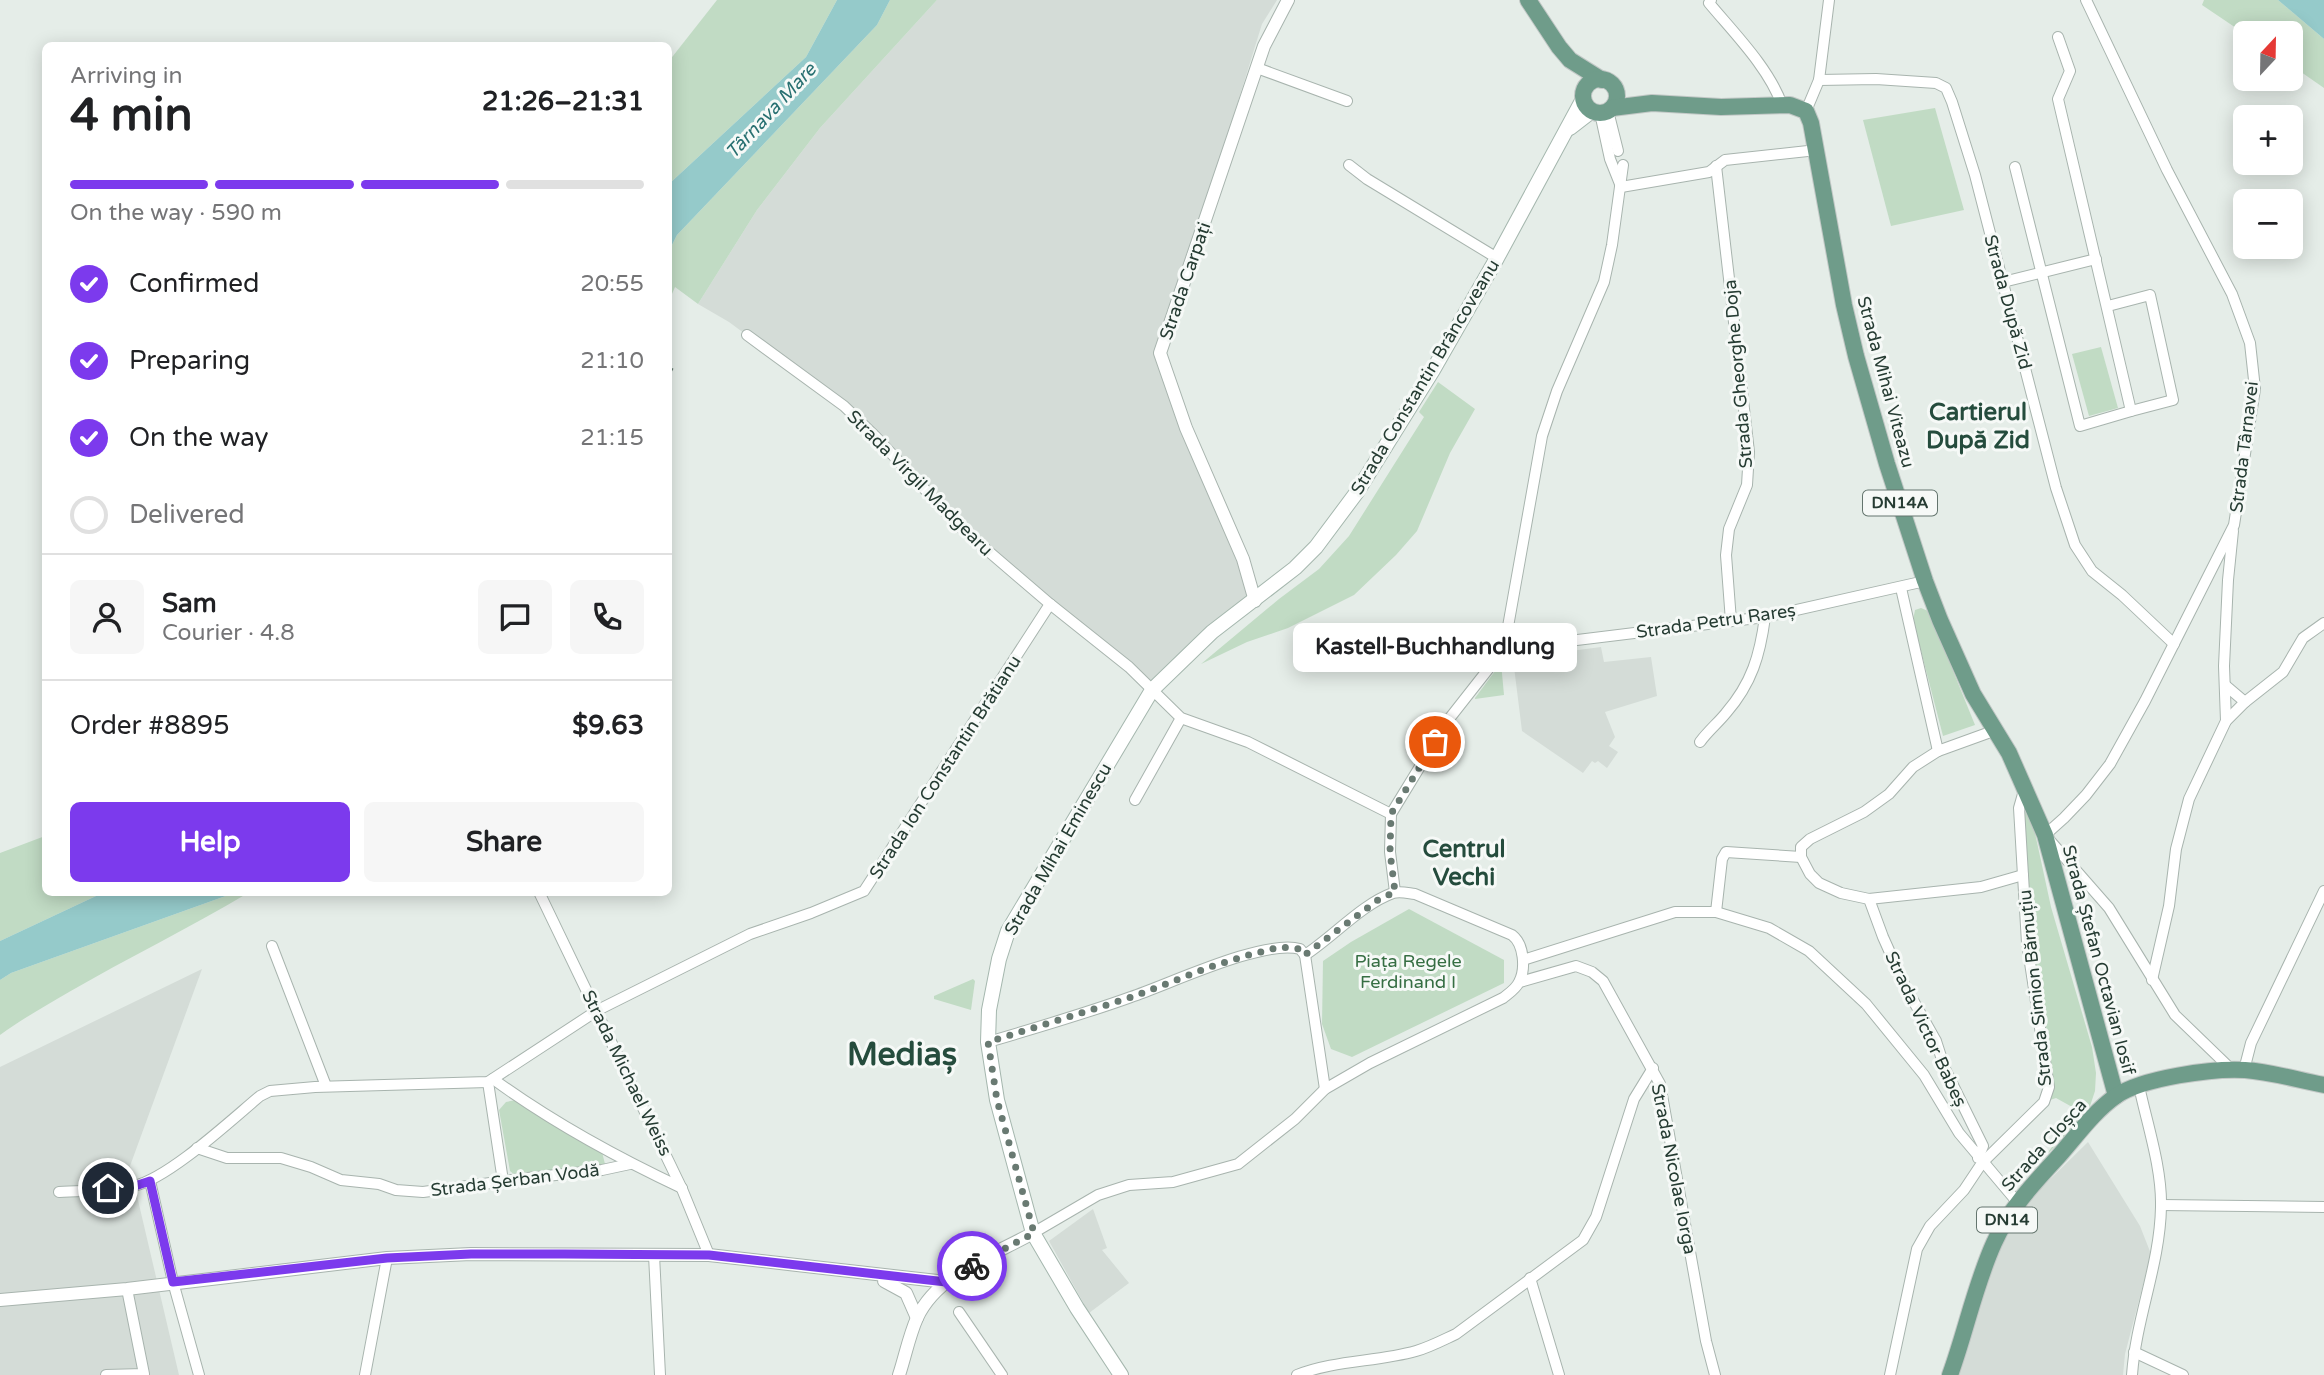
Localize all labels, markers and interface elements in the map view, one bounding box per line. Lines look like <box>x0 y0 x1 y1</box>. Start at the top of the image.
north arrow <box>2233 21 2303 91</box>
map controls <box>2233 21 2303 259</box>
water label: Târnava Mare <box>721 58 822 163</box>
text: Arriving in <box>70 62 183 90</box>
text: 21:26–21:31 <box>482 86 644 117</box>
text: 4 min <box>70 88 193 143</box>
button: + <box>2233 105 2303 175</box>
button: − <box>2233 189 2303 259</box>
text: On the way · 590 m <box>70 199 282 227</box>
street label: Strada Carpați <box>1155 219 1215 343</box>
street label: Strada După Zid <box>1979 232 2037 372</box>
street label: Strada Constantin Brâncoveanu <box>1346 255 1504 499</box>
icon: check <box>70 265 108 303</box>
text: Confirmed <box>129 268 259 299</box>
text: 20:55 <box>580 270 644 298</box>
street label: Strada Gheorghe Doja <box>1719 279 1757 469</box>
street label: Strada Mihai Viteazu <box>1853 294 1919 470</box>
icon: check <box>70 342 108 380</box>
text: Preparing <box>129 345 250 376</box>
text: 21:10 <box>580 347 644 375</box>
street label: Strada Târnavei <box>2225 380 2263 514</box>
district label: Cartierul După Zid <box>1926 398 2030 455</box>
street label: Strada Virgil Madgearu <box>842 405 998 561</box>
icon: check <box>70 419 108 457</box>
text: On the way <box>129 422 269 453</box>
text: 21:15 <box>580 424 644 452</box>
road number: DN14A <box>1863 490 1937 516</box>
text: Delivered <box>129 499 245 530</box>
button: person <box>70 580 144 654</box>
button: chat <box>478 580 552 654</box>
button: phone <box>570 580 644 654</box>
text: Sam <box>162 588 217 619</box>
street label: Strada Petru Rareș <box>1635 599 1797 643</box>
text: Courier · 4.8 <box>162 619 295 647</box>
callout: Kastell-Buchhandlung <box>1293 623 1577 672</box>
text: Kastell-Buchhandlung <box>1315 633 1555 661</box>
street label: Strada Ion Constantin Brătianu <box>864 651 1026 883</box>
text: Order #8895 <box>70 710 230 741</box>
text: $9.63 <box>572 710 644 741</box>
pin <box>1405 712 1465 772</box>
icon: bag <box>1416 723 1454 761</box>
street label: Strada Mihai Eminescu <box>1000 759 1116 939</box>
button: Help <box>70 802 350 882</box>
button: Share <box>364 802 644 882</box>
district label: Centrul Vechi <box>1422 835 1506 892</box>
street label: Strada Ștefan Octavian Iosif <box>2058 843 2140 1077</box>
street label: Strada Simion Bărnuțiu <box>2014 889 2056 1087</box>
street label: Strada Victor Babeș <box>1880 948 1972 1110</box>
park label: Piața Regele Ferdinand I <box>1354 950 1462 993</box>
street label: Strada Michael Weiss <box>577 986 677 1160</box>
district label: Mediaș <box>847 1036 957 1075</box>
street label: Strada Nicolae Iorga <box>1647 1082 1701 1256</box>
street label: Strada Cloșca <box>1997 1094 2091 1196</box>
pin <box>78 1158 138 1218</box>
street label: Strada Șerban Vodă <box>429 1159 601 1201</box>
icon: home <box>89 1169 127 1207</box>
road number: DN14 <box>1977 1208 2037 1232</box>
courier <box>937 1231 1007 1301</box>
icon: bike <box>953 1247 991 1285</box>

